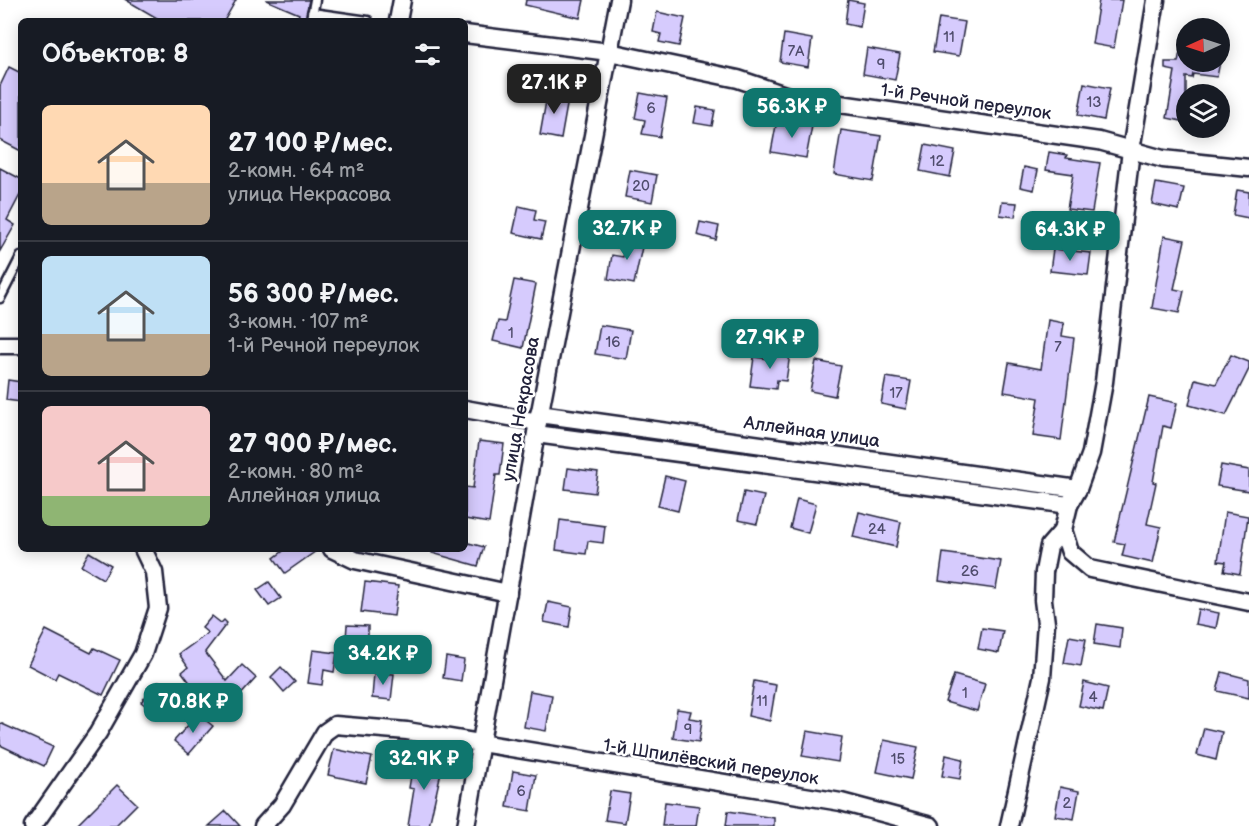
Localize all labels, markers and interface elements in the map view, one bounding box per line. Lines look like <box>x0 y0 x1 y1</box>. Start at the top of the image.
north arrow <box>1176 18 1230 72</box>
map controls <box>1176 18 1230 138</box>
house number: 11 <box>943 28 955 47</box>
icon: filters <box>411 38 444 71</box>
text: Объектов: 8 <box>42 39 189 70</box>
house number: 7А <box>788 42 805 61</box>
house number: 9 <box>877 55 885 74</box>
pin: 27.1K ₽ <box>499 64 609 115</box>
text: 27.1K ₽ <box>521 71 587 95</box>
street label: 1-й Речной переулок <box>879 80 1053 124</box>
button: layers <box>1176 84 1230 138</box>
pin: 56.3K ₽ <box>737 88 847 139</box>
house number: 13 <box>1086 93 1102 112</box>
text: 56.3K ₽ <box>757 95 827 119</box>
house number: 6 <box>646 99 656 118</box>
text: 27 100 ₽/мес. <box>228 128 393 159</box>
icon: home <box>90 129 162 201</box>
house number: 12 <box>930 152 944 171</box>
text: 2-комн. · 64 m² <box>228 159 364 183</box>
house number: 20 <box>632 177 650 196</box>
text: улица Некрасова <box>228 183 391 207</box>
pin: 32.7K ₽ <box>572 210 682 261</box>
pin: 64.3K ₽ <box>1015 211 1125 262</box>
text: 32.7K ₽ <box>592 217 662 241</box>
text: 64.3K ₽ <box>1035 218 1105 242</box>
text: 56 300 ₽/мес. <box>228 279 399 310</box>
icon: home <box>90 280 162 352</box>
text: 3-комн. · 107 m² <box>228 310 369 334</box>
pin: 27.9K ₽ <box>715 319 825 370</box>
house number: 1 <box>508 324 514 343</box>
text: 27.9K ₽ <box>735 326 805 350</box>
house number: 16 <box>606 333 620 352</box>
text: 1-й Речной переулок <box>228 334 419 358</box>
street label: улица Некрасова <box>498 335 544 483</box>
house number: 7 <box>1054 338 1062 357</box>
house number: 17 <box>889 384 903 403</box>
street label: Аллейная улица <box>742 412 882 452</box>
text: 27 900 ₽/мес. <box>228 429 397 460</box>
icon: home <box>90 430 162 502</box>
text: 2-комн. · 80 m² <box>228 460 363 484</box>
text: Аллейная улица <box>228 484 380 508</box>
house number: 24 <box>868 520 886 539</box>
house number: 26 <box>961 562 979 581</box>
pin: 34.2K ₽ <box>328 635 438 686</box>
text: 34.2K ₽ <box>348 642 418 666</box>
pin: 70.8K ₽ <box>138 683 248 734</box>
house number: 1 <box>962 684 968 703</box>
house number: 4 <box>1088 688 1098 707</box>
text: 70.8K ₽ <box>158 690 228 714</box>
house number: 11 <box>756 692 768 711</box>
house number: 9 <box>684 720 692 739</box>
street label: 1-й Шпилёвский переулок <box>602 735 821 789</box>
pin: 32.9K ₽ <box>369 740 479 791</box>
text: 32.9K ₽ <box>389 747 459 771</box>
house number: 15 <box>891 750 905 769</box>
house number: 6 <box>516 782 526 801</box>
house number: 2 <box>1063 794 1072 813</box>

